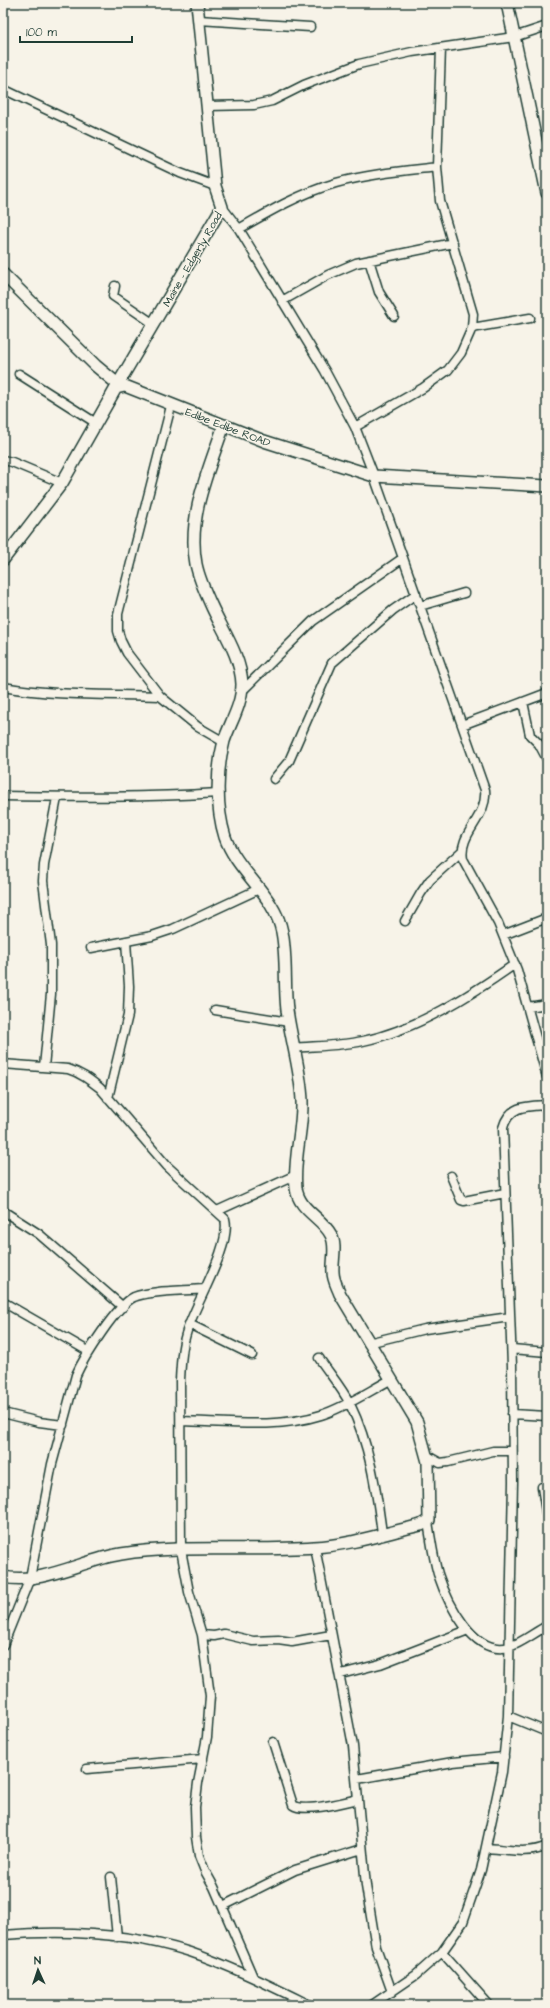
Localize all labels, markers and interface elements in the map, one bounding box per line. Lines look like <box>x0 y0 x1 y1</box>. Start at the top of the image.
scale bar <box>20 18 132 44</box>
text: 100 m <box>26 24 57 41</box>
street label: Maine - Edgerly Road <box>159 209 227 310</box>
street label: Edibe Edibe ROAD <box>183 404 273 451</box>
north arrow <box>18 1950 58 1990</box>
text: N <box>34 1953 41 1968</box>

